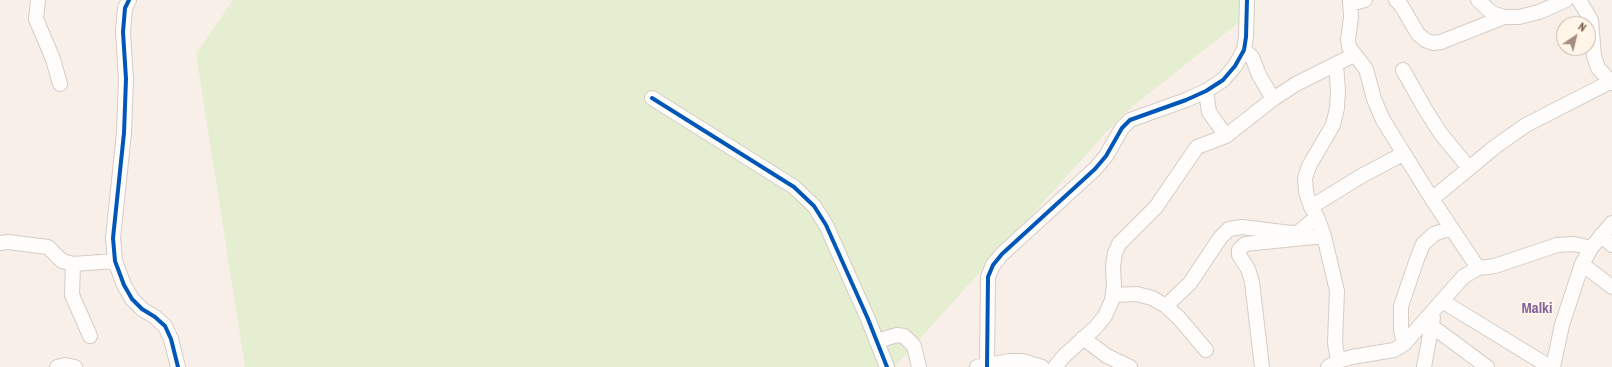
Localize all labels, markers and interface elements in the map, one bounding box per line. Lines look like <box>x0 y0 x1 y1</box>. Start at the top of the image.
north arrow <box>1556 16 1596 56</box>
text: N <box>1576 19 1589 35</box>
district label: Malki <box>1522 300 1552 318</box>

